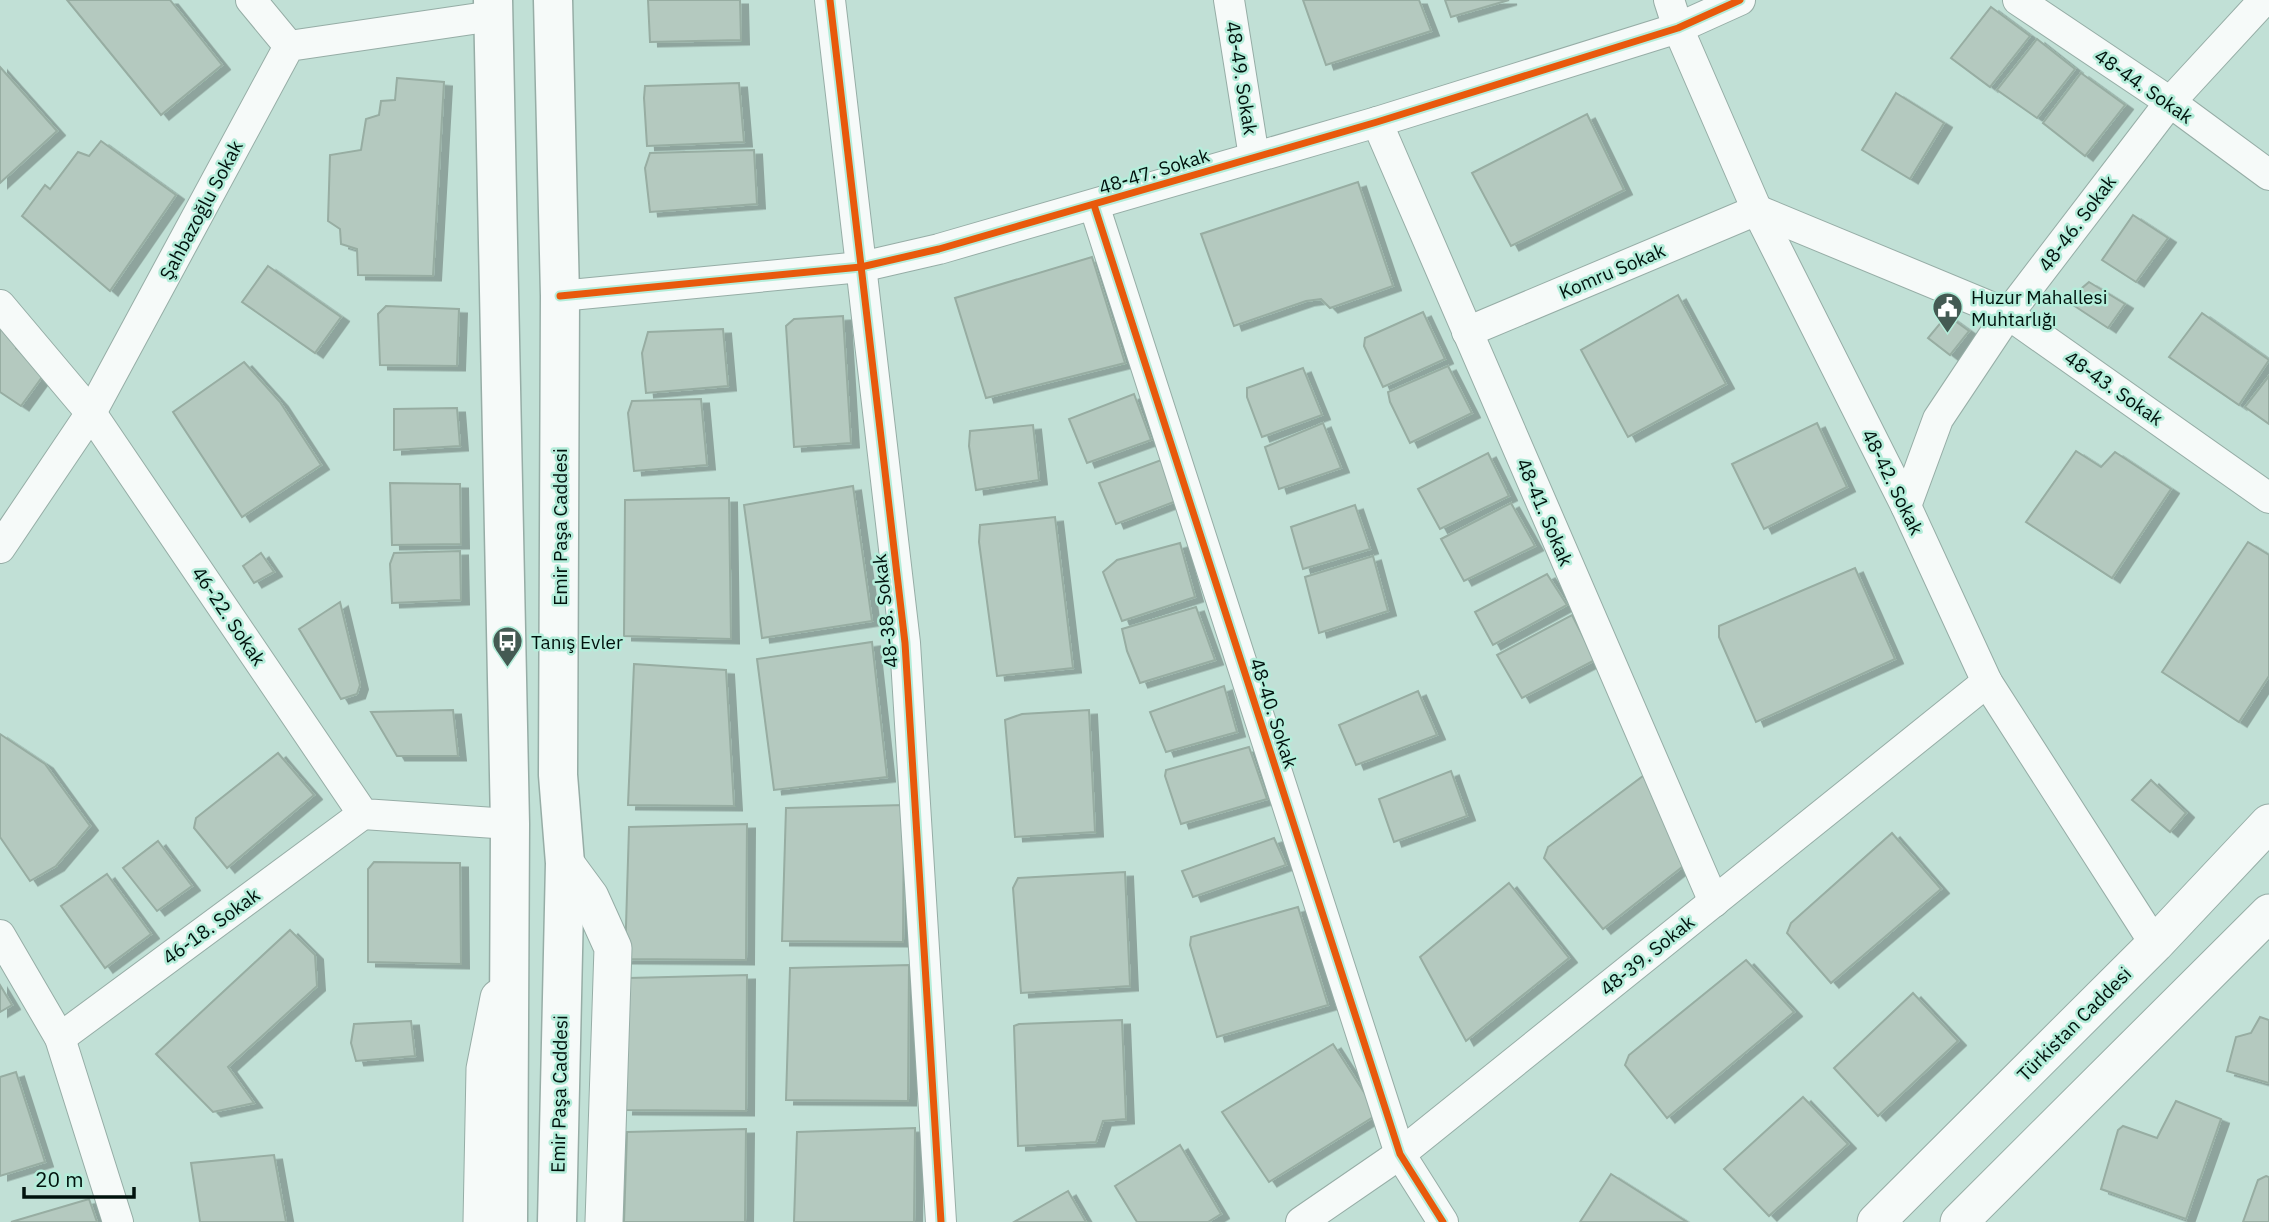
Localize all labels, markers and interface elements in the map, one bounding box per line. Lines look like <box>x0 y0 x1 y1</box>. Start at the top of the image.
street label: 48-49. Sokak <box>1221 20 1263 136</box>
street label: 48-44. Sokak <box>2090 43 2198 129</box>
street label: Şahbazoğlu Sokak <box>154 136 248 284</box>
street label: 48-47. Sokak <box>1096 143 1212 199</box>
street label: 48-46. Sokak <box>2033 170 2121 276</box>
street label: Komru Sokak <box>1555 238 1669 304</box>
place label: Huzur Mahallesi Muhtarlığı <box>1971 285 2107 331</box>
public building icon: Huzur Mahallesi Muhtarlığı <box>1931 291 1965 335</box>
street label: 48-43. Sokak <box>2060 345 2168 431</box>
street label: 48-42. Sokak <box>1857 425 1929 539</box>
street label: Emir Paşa Caddesi <box>548 448 572 606</box>
street label: 48-41. Sokak <box>1512 455 1578 569</box>
street label: 48-38. Sokak <box>867 553 903 669</box>
street label: 46-22. Sokak <box>187 562 271 670</box>
bus stop icon: Tanış Evler <box>491 625 525 669</box>
place label: Tanış Evler <box>531 630 623 654</box>
street label: 48-40. Sokak <box>1245 655 1303 771</box>
street label: 46-18. Sokak <box>158 883 264 969</box>
street label: 48-39. Sokak <box>1595 910 1699 1000</box>
street label: Türkistan Caddesi <box>2012 962 2136 1086</box>
street label: Emir Paşa Caddesi <box>546 1015 572 1173</box>
scale bar <box>24 1156 135 1200</box>
text: 20 m <box>35 1165 84 1193</box>

